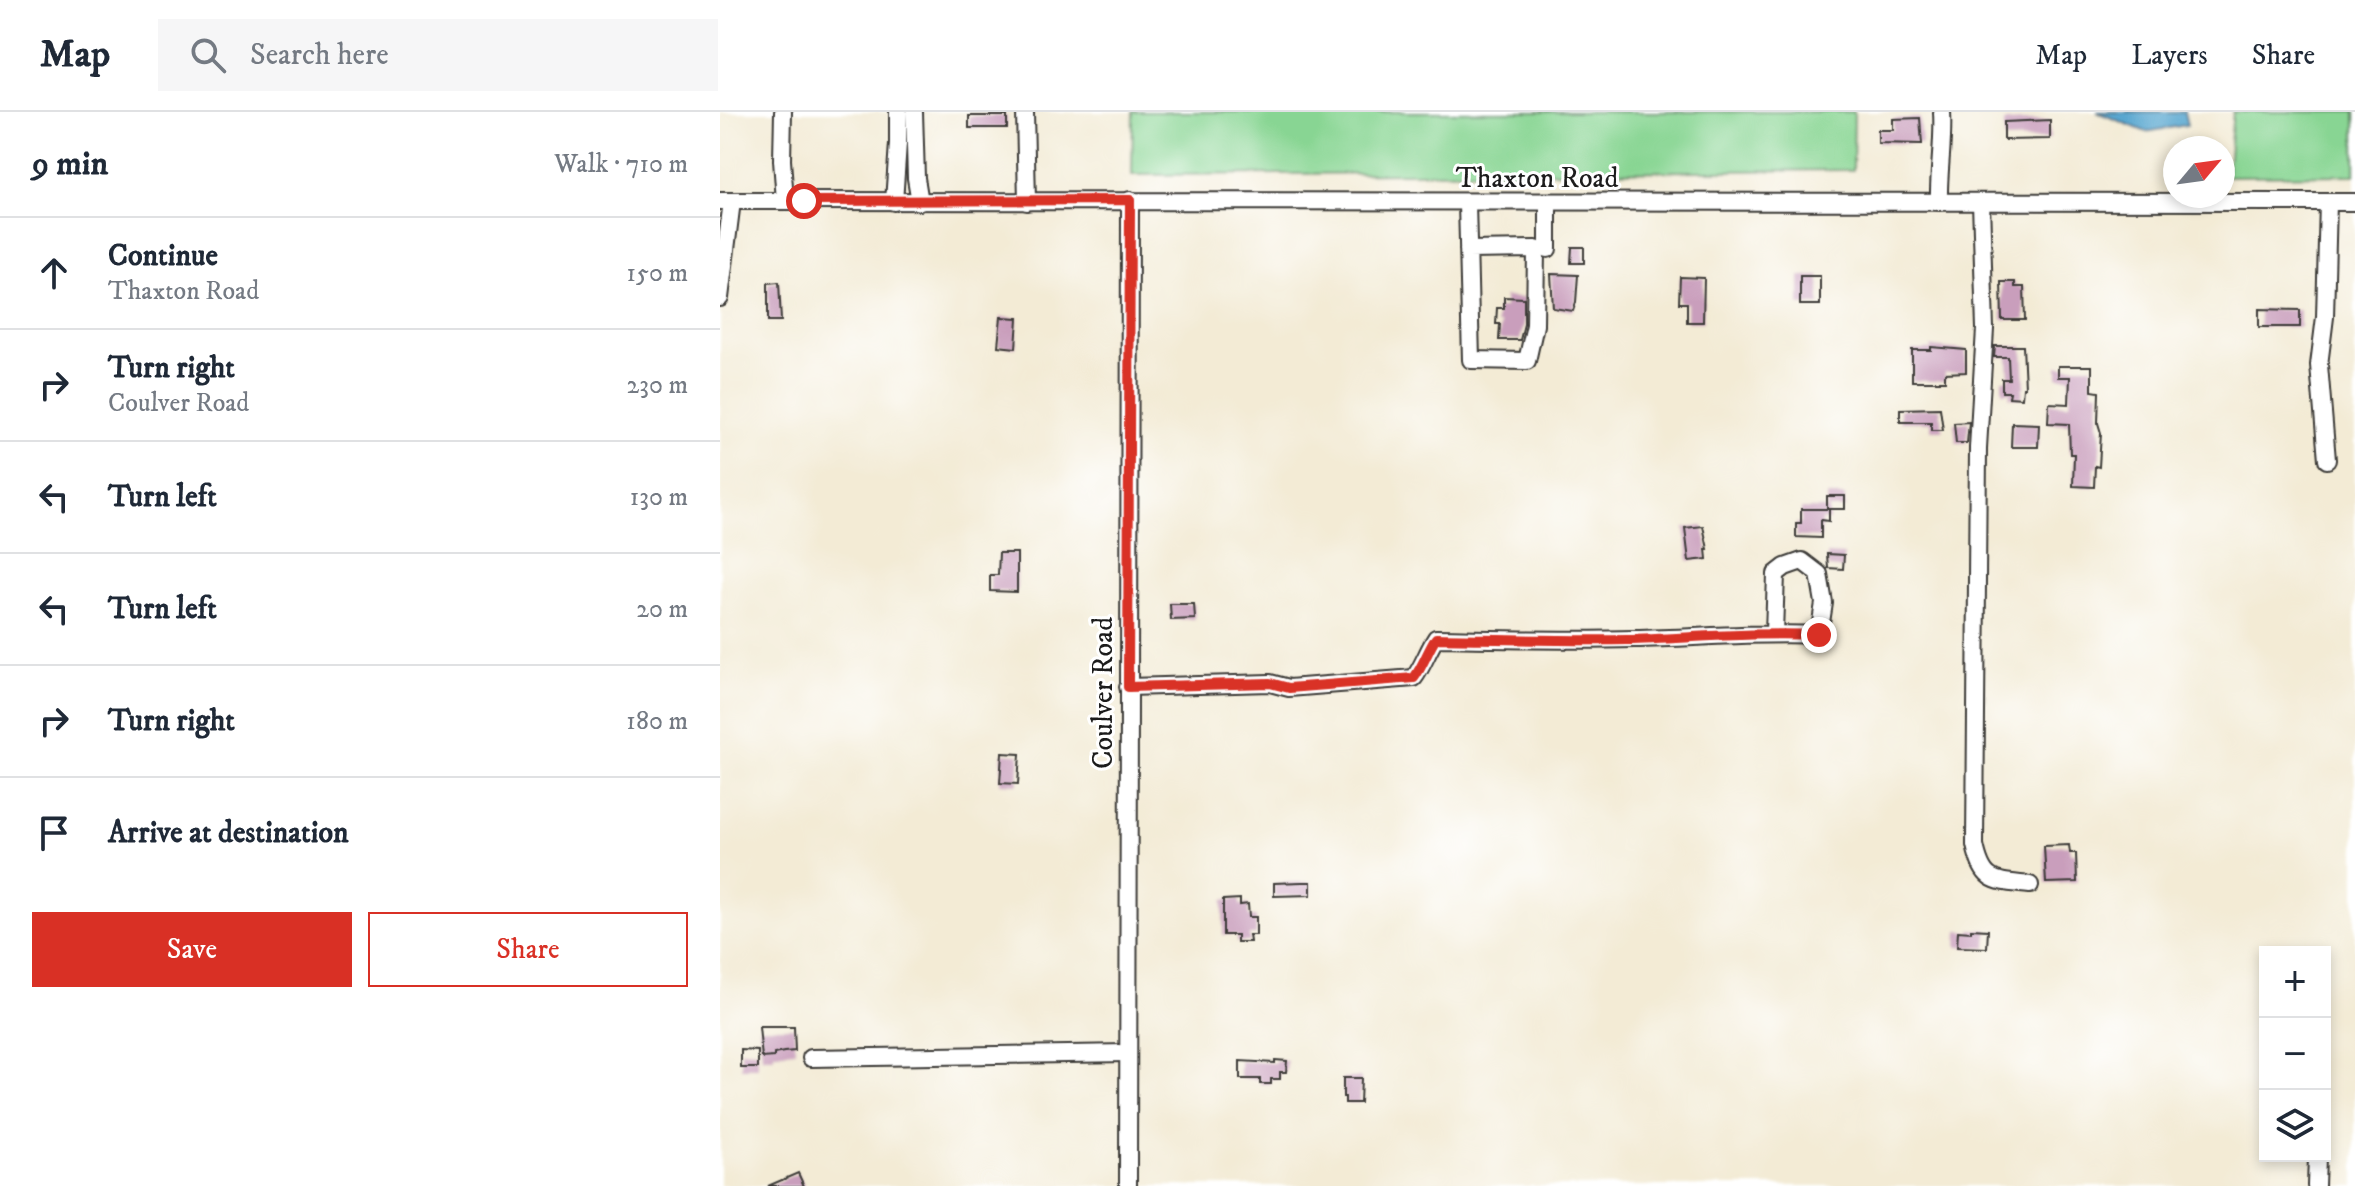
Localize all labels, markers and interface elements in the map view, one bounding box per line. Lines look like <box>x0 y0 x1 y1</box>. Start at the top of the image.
search box <box>158 19 718 91</box>
text: Map <box>40 31 110 79</box>
icon: search <box>186 33 230 77</box>
text: Search here <box>250 37 389 74</box>
text: Map <box>2036 38 2087 73</box>
text: Layers <box>2131 38 2208 73</box>
text: Share <box>2252 38 2315 73</box>
north arrow <box>2163 136 2235 208</box>
text: 9 min <box>32 143 108 185</box>
text: Walk · 710 m <box>554 148 688 181</box>
street label: Thaxton Road <box>1456 161 1618 196</box>
route start <box>786 183 822 219</box>
text: Continue <box>108 238 218 275</box>
icon: ahead <box>32 251 76 295</box>
text: 150 m <box>627 257 688 290</box>
text: Thaxton Road <box>108 275 259 308</box>
text: Turn right <box>108 350 235 387</box>
icon: right <box>32 363 76 407</box>
text: 230 m <box>626 369 688 402</box>
text: Coulver Road <box>108 387 249 420</box>
icon: left <box>32 475 76 519</box>
text: Turn left <box>108 479 217 516</box>
text: 130 m <box>630 481 688 514</box>
icon: left <box>32 587 76 631</box>
text: Turn left <box>108 591 217 628</box>
text: 20 m <box>636 593 688 626</box>
street label: Coulver Road <box>1086 617 1121 769</box>
route end <box>1801 617 1837 653</box>
icon: right <box>32 699 76 743</box>
text: Turn right <box>108 703 235 740</box>
text: 180 m <box>626 705 688 738</box>
icon: arrive <box>32 811 76 855</box>
text: Arrive at destination <box>108 815 349 852</box>
button: Save <box>32 912 352 987</box>
button: Share <box>368 912 688 987</box>
map controls <box>2259 946 2331 1162</box>
button: + <box>2259 946 2331 1018</box>
button: − <box>2259 1018 2331 1090</box>
button: layers <box>2259 1090 2331 1162</box>

